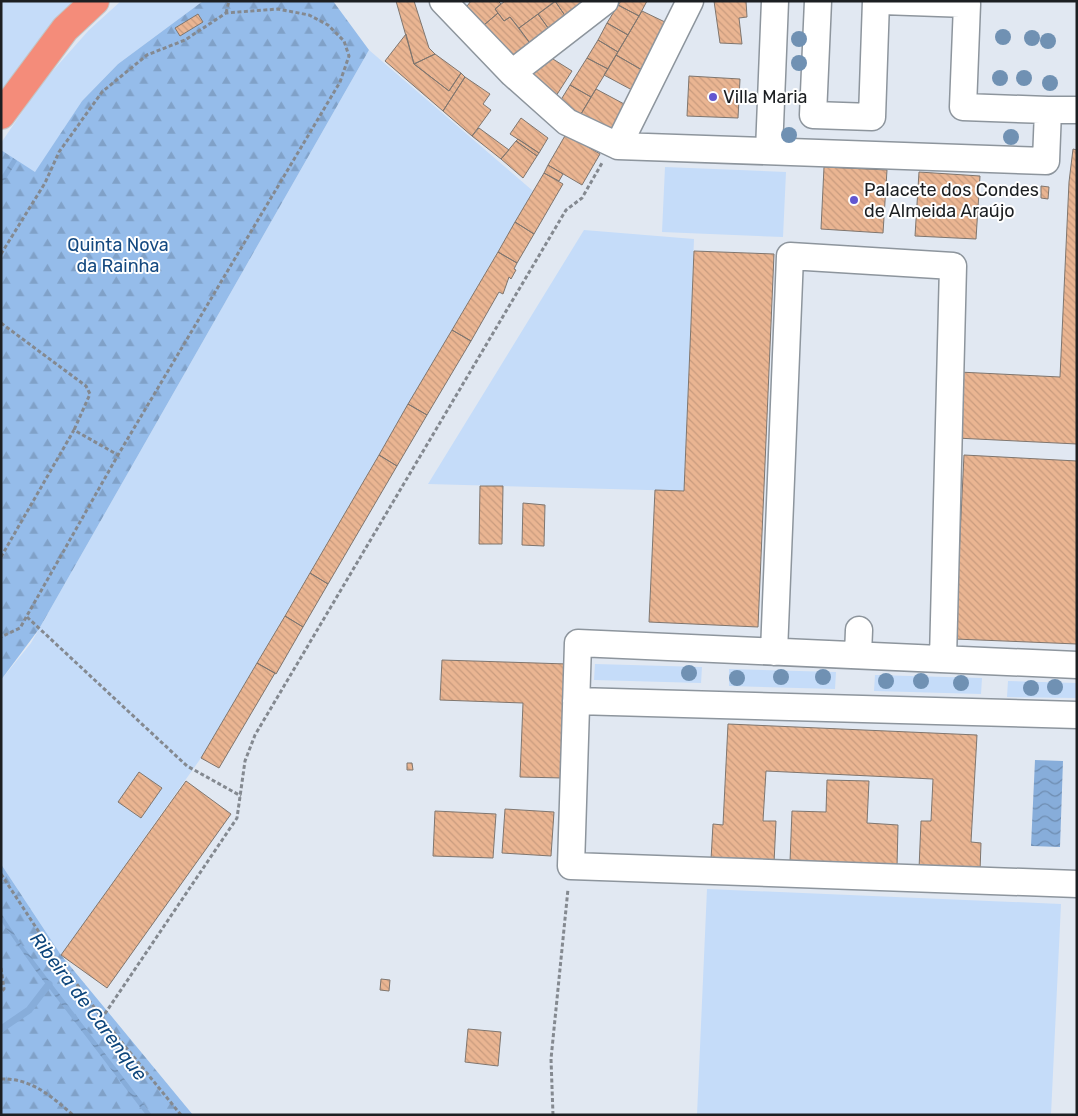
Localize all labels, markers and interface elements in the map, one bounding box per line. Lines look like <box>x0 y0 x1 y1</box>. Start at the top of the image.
place label: Villa Maria <box>723 86 808 108</box>
marker: Villa Maria <box>707 91 719 103</box>
place label: Palacete dos Condes de Almeida Araújo <box>864 179 1039 222</box>
marker: Palacete dos Condes de Almeida Araújo <box>848 194 860 206</box>
park label: Quinta Nova da Rainha <box>67 234 169 277</box>
water label: Ribeira de Carenque <box>25 928 152 1085</box>

